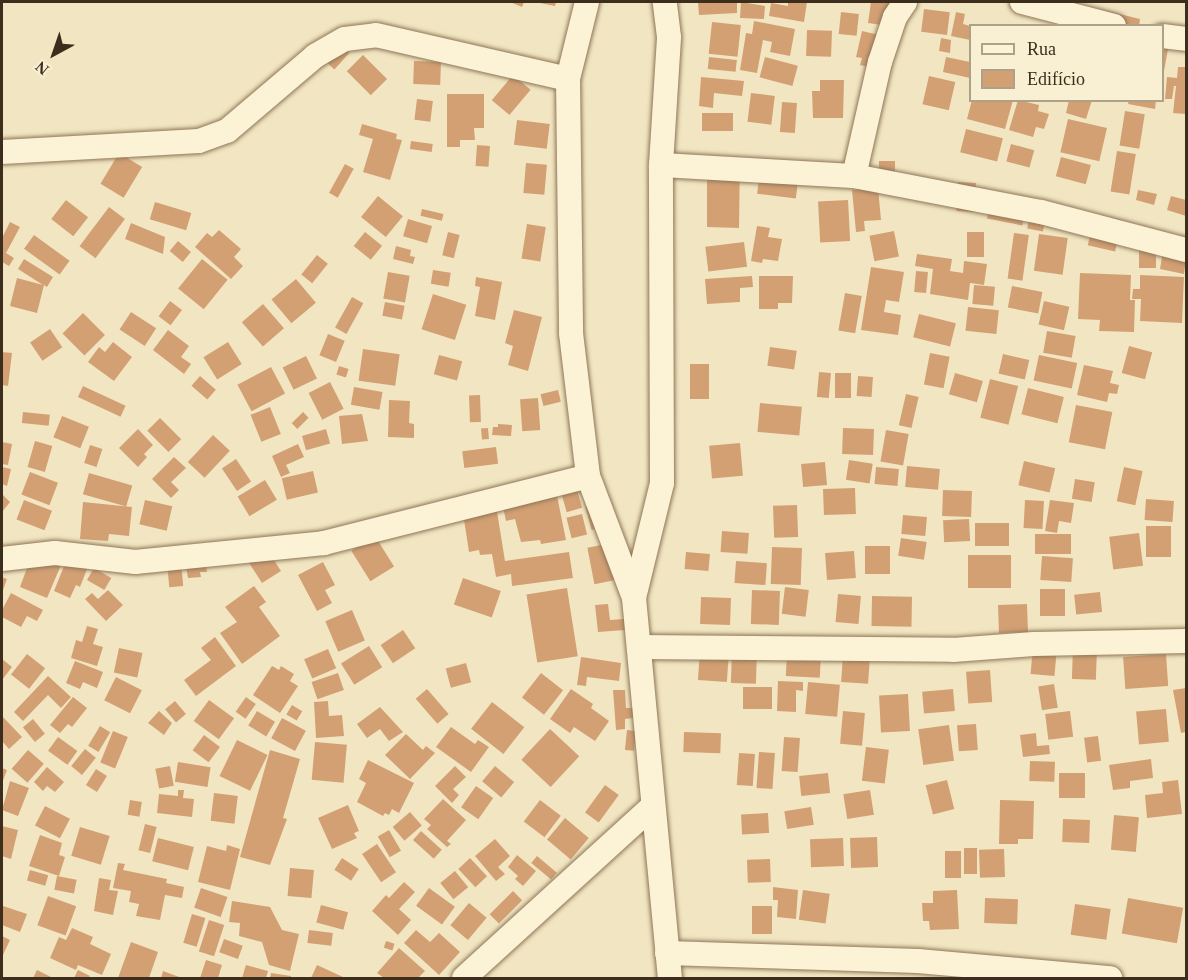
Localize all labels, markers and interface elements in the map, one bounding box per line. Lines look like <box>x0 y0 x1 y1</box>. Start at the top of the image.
north arrow <box>24 24 84 84</box>
legend <box>969 24 1164 102</box>
text: Rua <box>1027 39 1056 59</box>
text: N <box>32 58 52 78</box>
text: Edifício <box>1027 69 1085 89</box>

